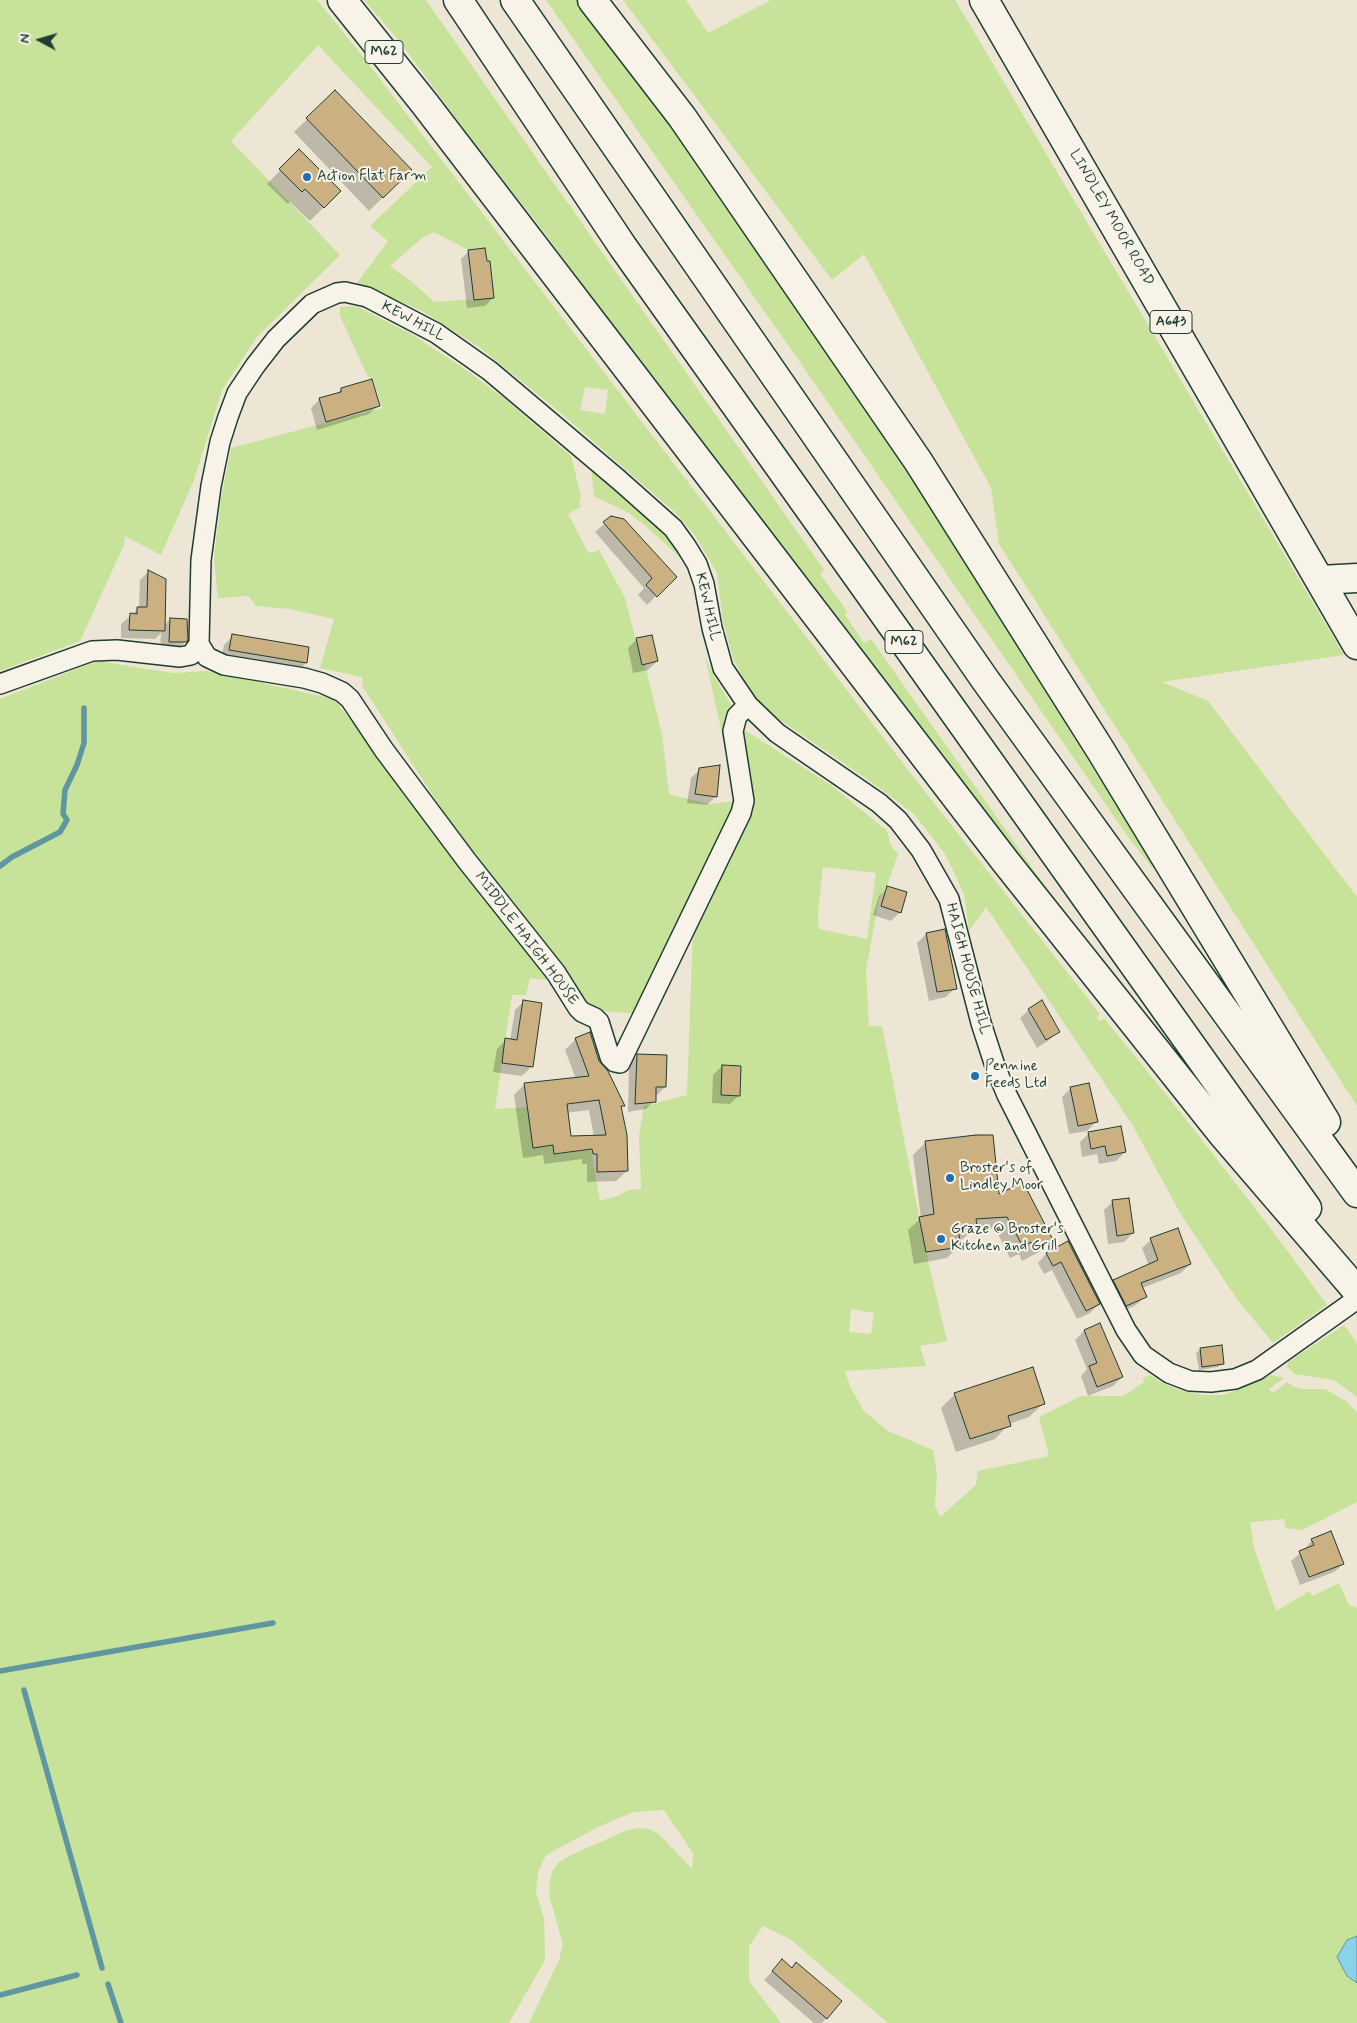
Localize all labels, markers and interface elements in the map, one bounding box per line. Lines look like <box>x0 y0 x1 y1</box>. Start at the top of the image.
north arrow <box>15 15 65 65</box>
text: N <box>16 33 35 44</box>
road number: M62 <box>365 41 403 64</box>
street label: LINDLEY MOOR ROAD <box>1065 147 1157 289</box>
place label: Action Flat Farm <box>317 168 427 186</box>
marker: Action Flat Farm <box>301 171 313 183</box>
street label: KEW HILL <box>378 298 448 346</box>
road number: A643 <box>1150 311 1192 334</box>
street label: KEW HILL <box>690 571 724 643</box>
road number: M62 <box>885 630 923 654</box>
street label: MIDDLE HAIGH HOUSE <box>470 869 582 1009</box>
street label: HAIGH HOUSE HILL <box>941 901 993 1037</box>
place label: Pennine Feeds Ltd <box>985 1058 1047 1093</box>
marker: Pennine Feeds Ltd <box>969 1070 981 1082</box>
place label: Broster's of Lindley Moor <box>960 1160 1043 1195</box>
marker: Broster's of Lindley Moor <box>944 1172 956 1184</box>
place label: Graze @ Broster's Kitchen and Grill <box>951 1221 1064 1256</box>
marker: Graze @ Broster's Kitchen and Grill <box>935 1233 947 1245</box>

